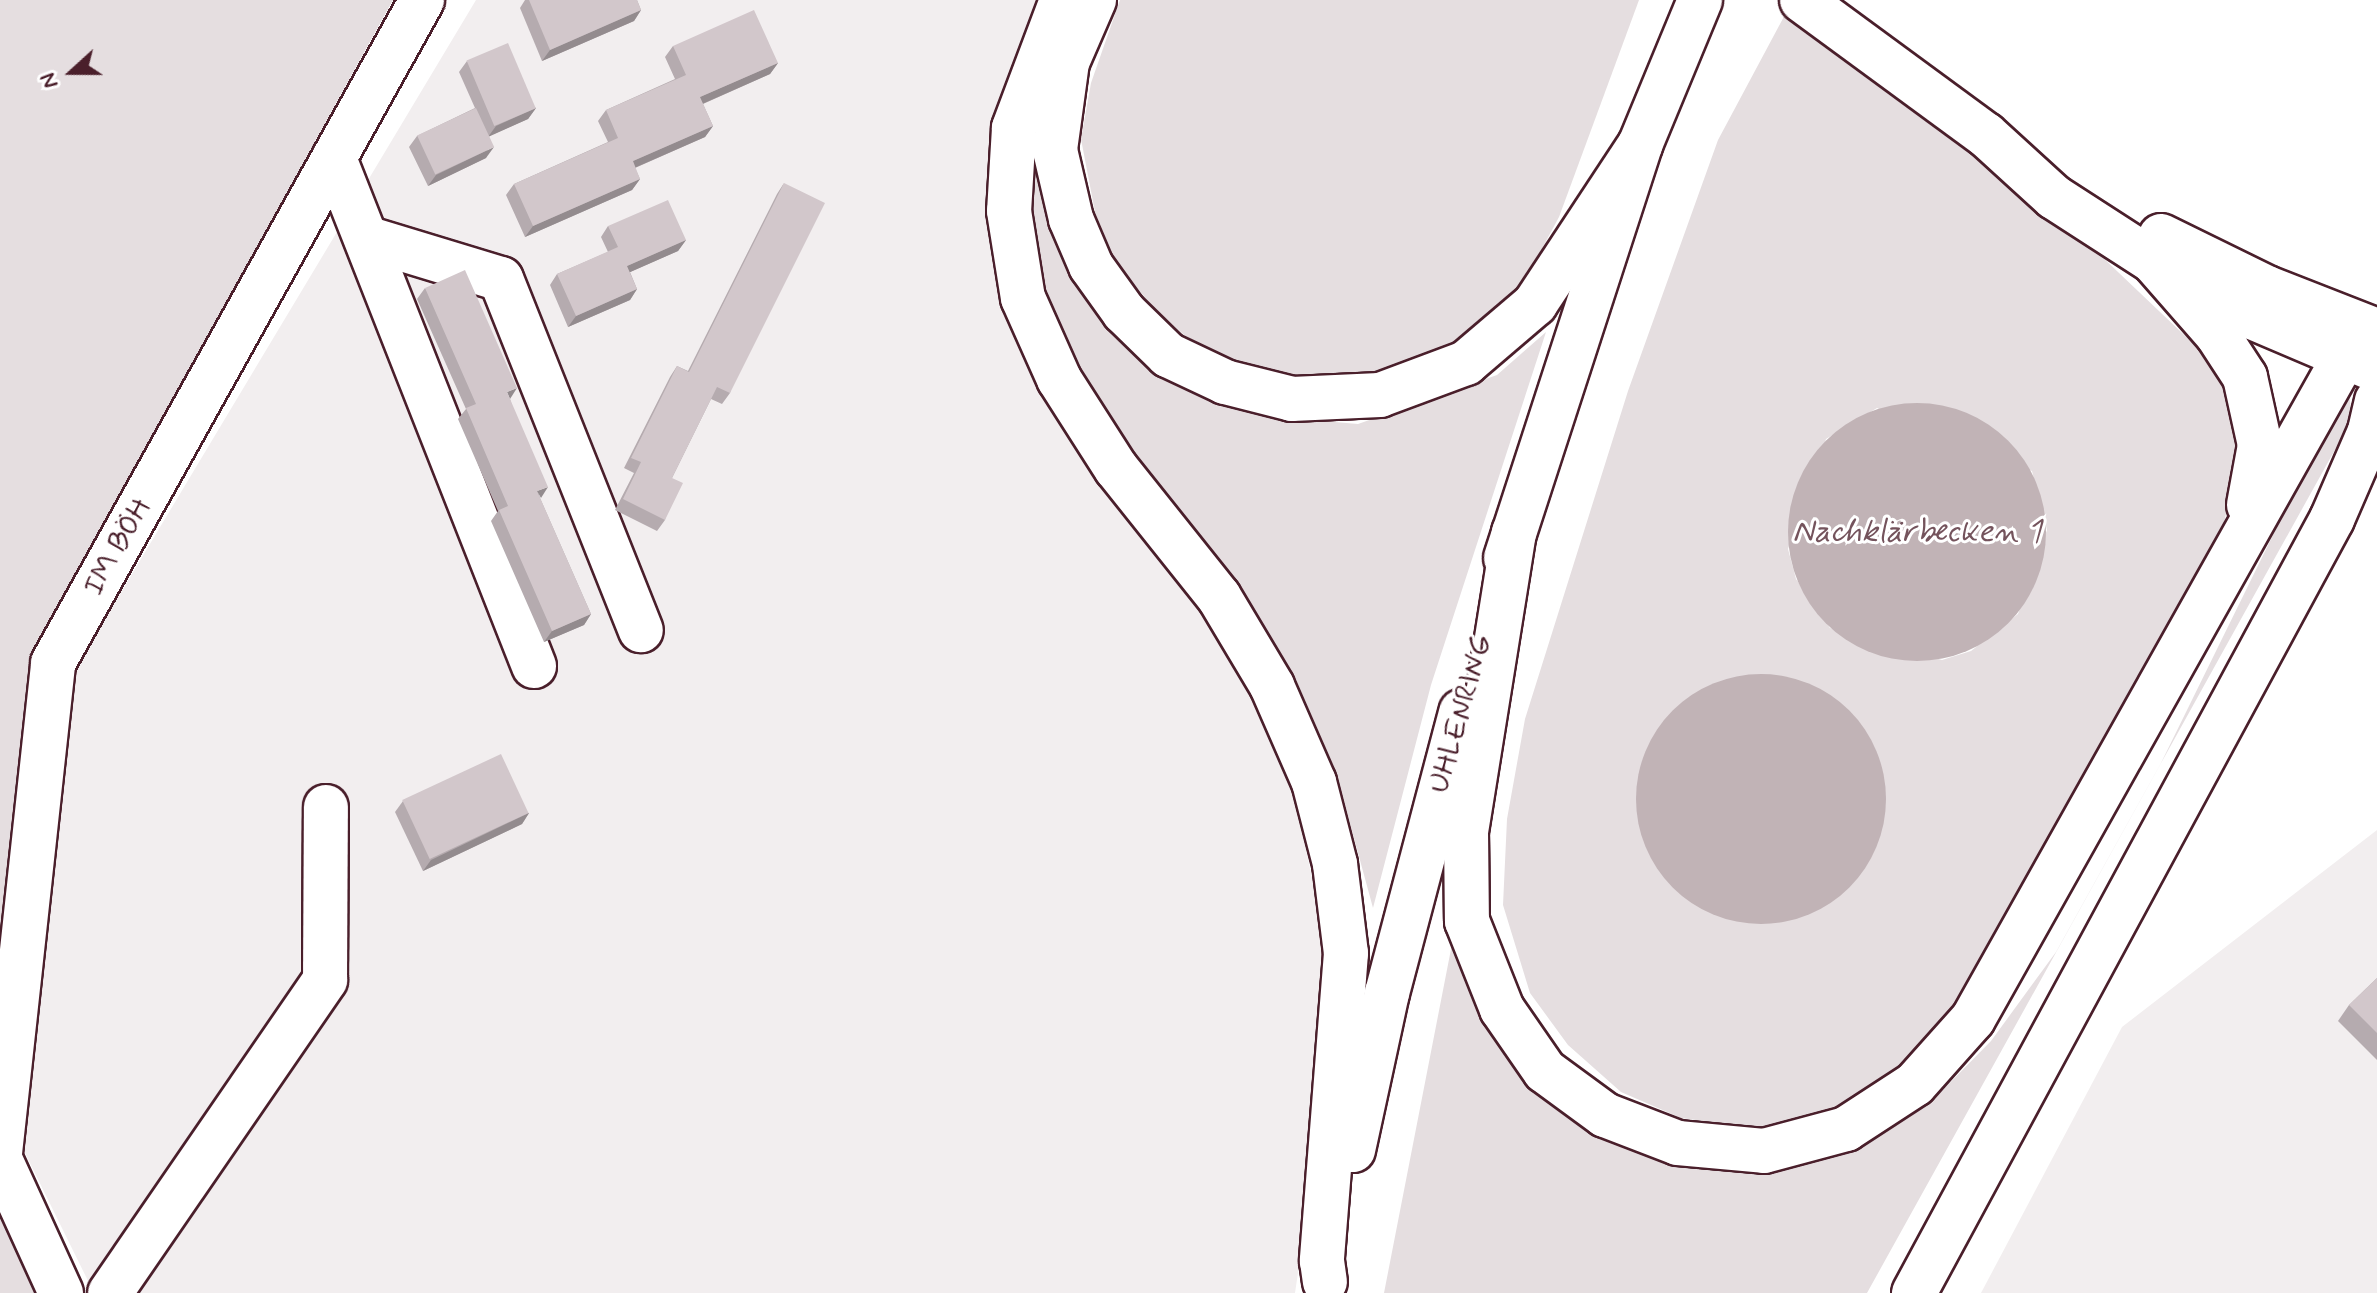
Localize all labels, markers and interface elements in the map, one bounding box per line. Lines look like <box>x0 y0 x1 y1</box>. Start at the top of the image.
north arrow <box>32 32 112 112</box>
text: N <box>34 69 65 92</box>
street label: IM BÖH <box>76 491 160 603</box>
water label: Nachklärbecken 1 <box>1793 513 2041 551</box>
street label: UHLENRING <box>1421 631 1501 797</box>

